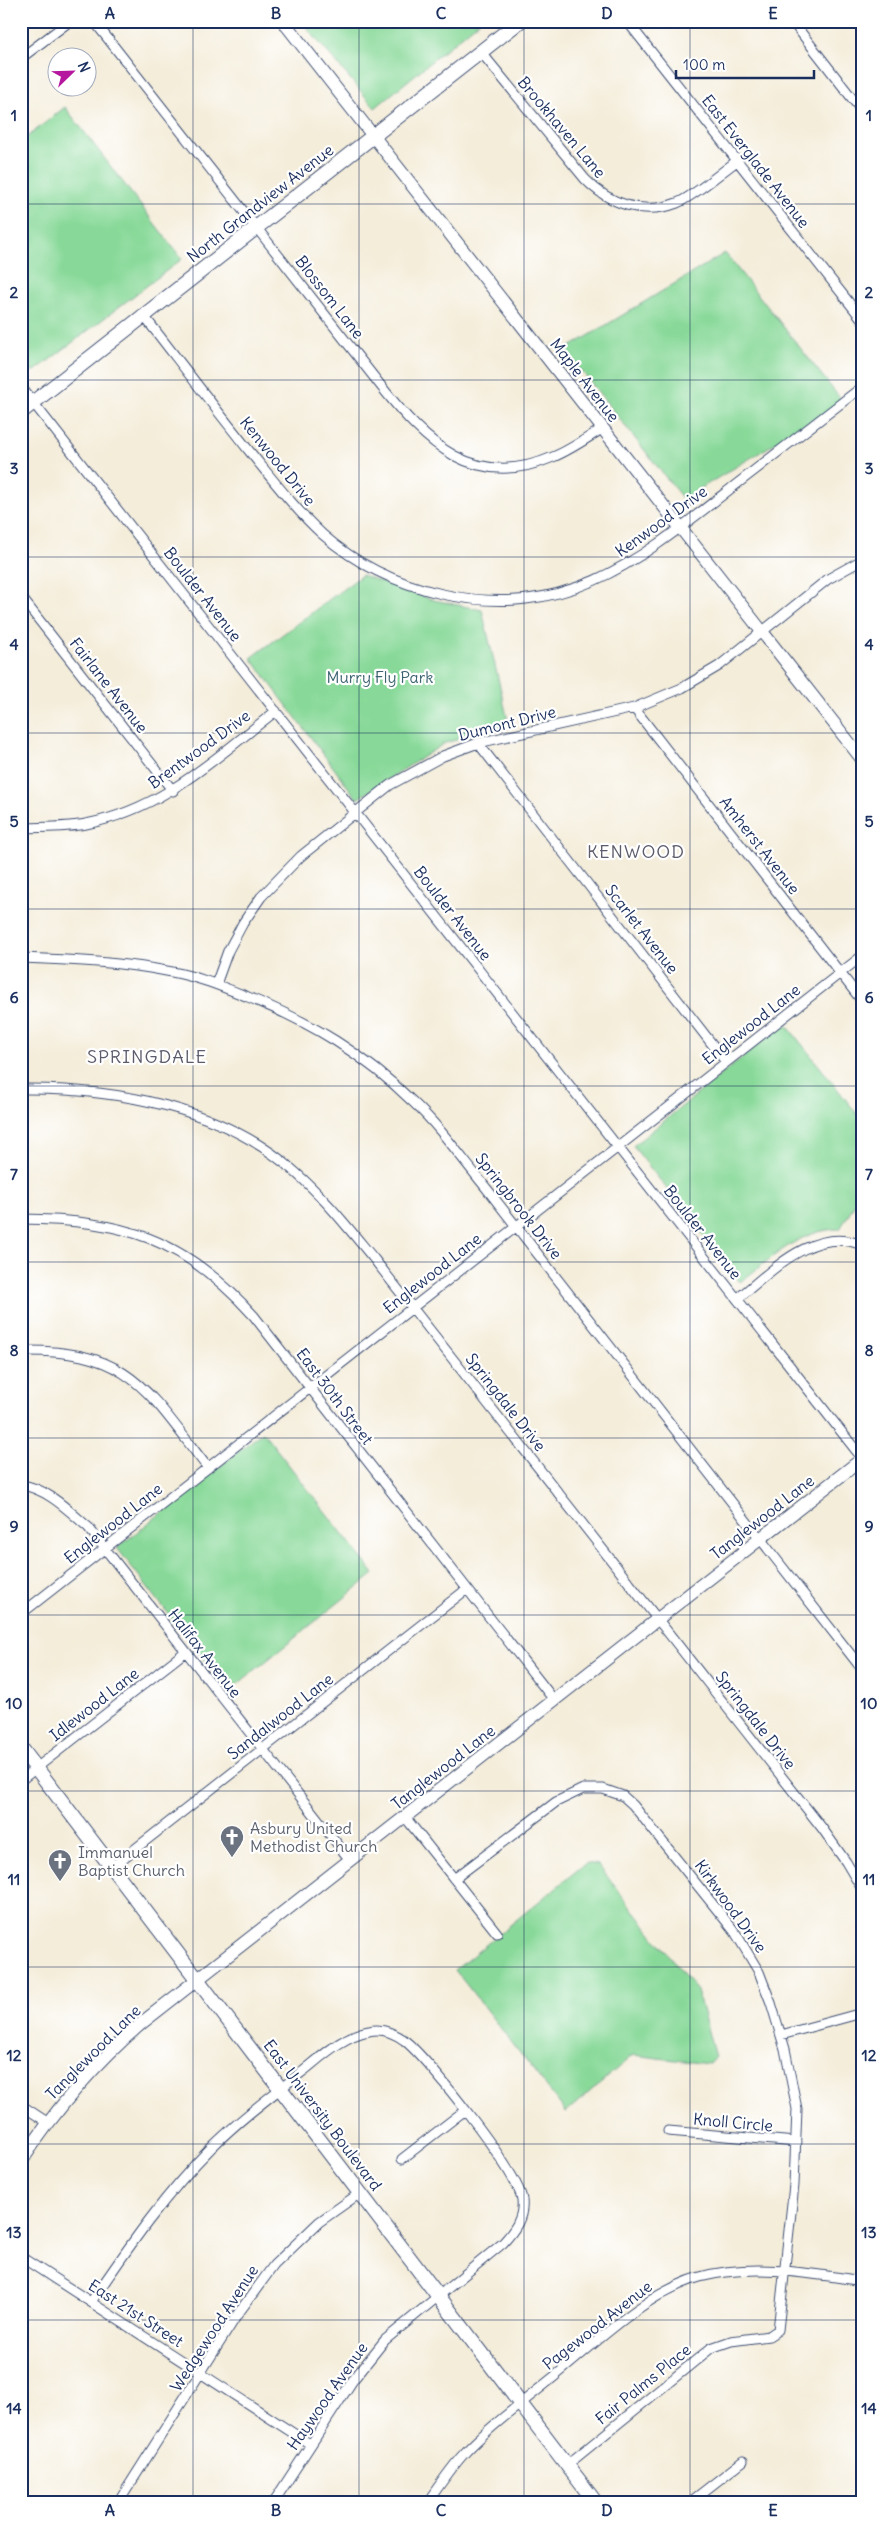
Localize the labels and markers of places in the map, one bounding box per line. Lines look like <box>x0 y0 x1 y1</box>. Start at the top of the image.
place label: Asbury United Methodist Church <box>250 1818 377 1856</box>
church icon: Asbury United Methodist Church <box>219 1824 245 1858</box>
place label: Immanuel Baptist Church <box>78 1842 185 1880</box>
church icon: Immanuel Baptist Church <box>47 1848 73 1882</box>

